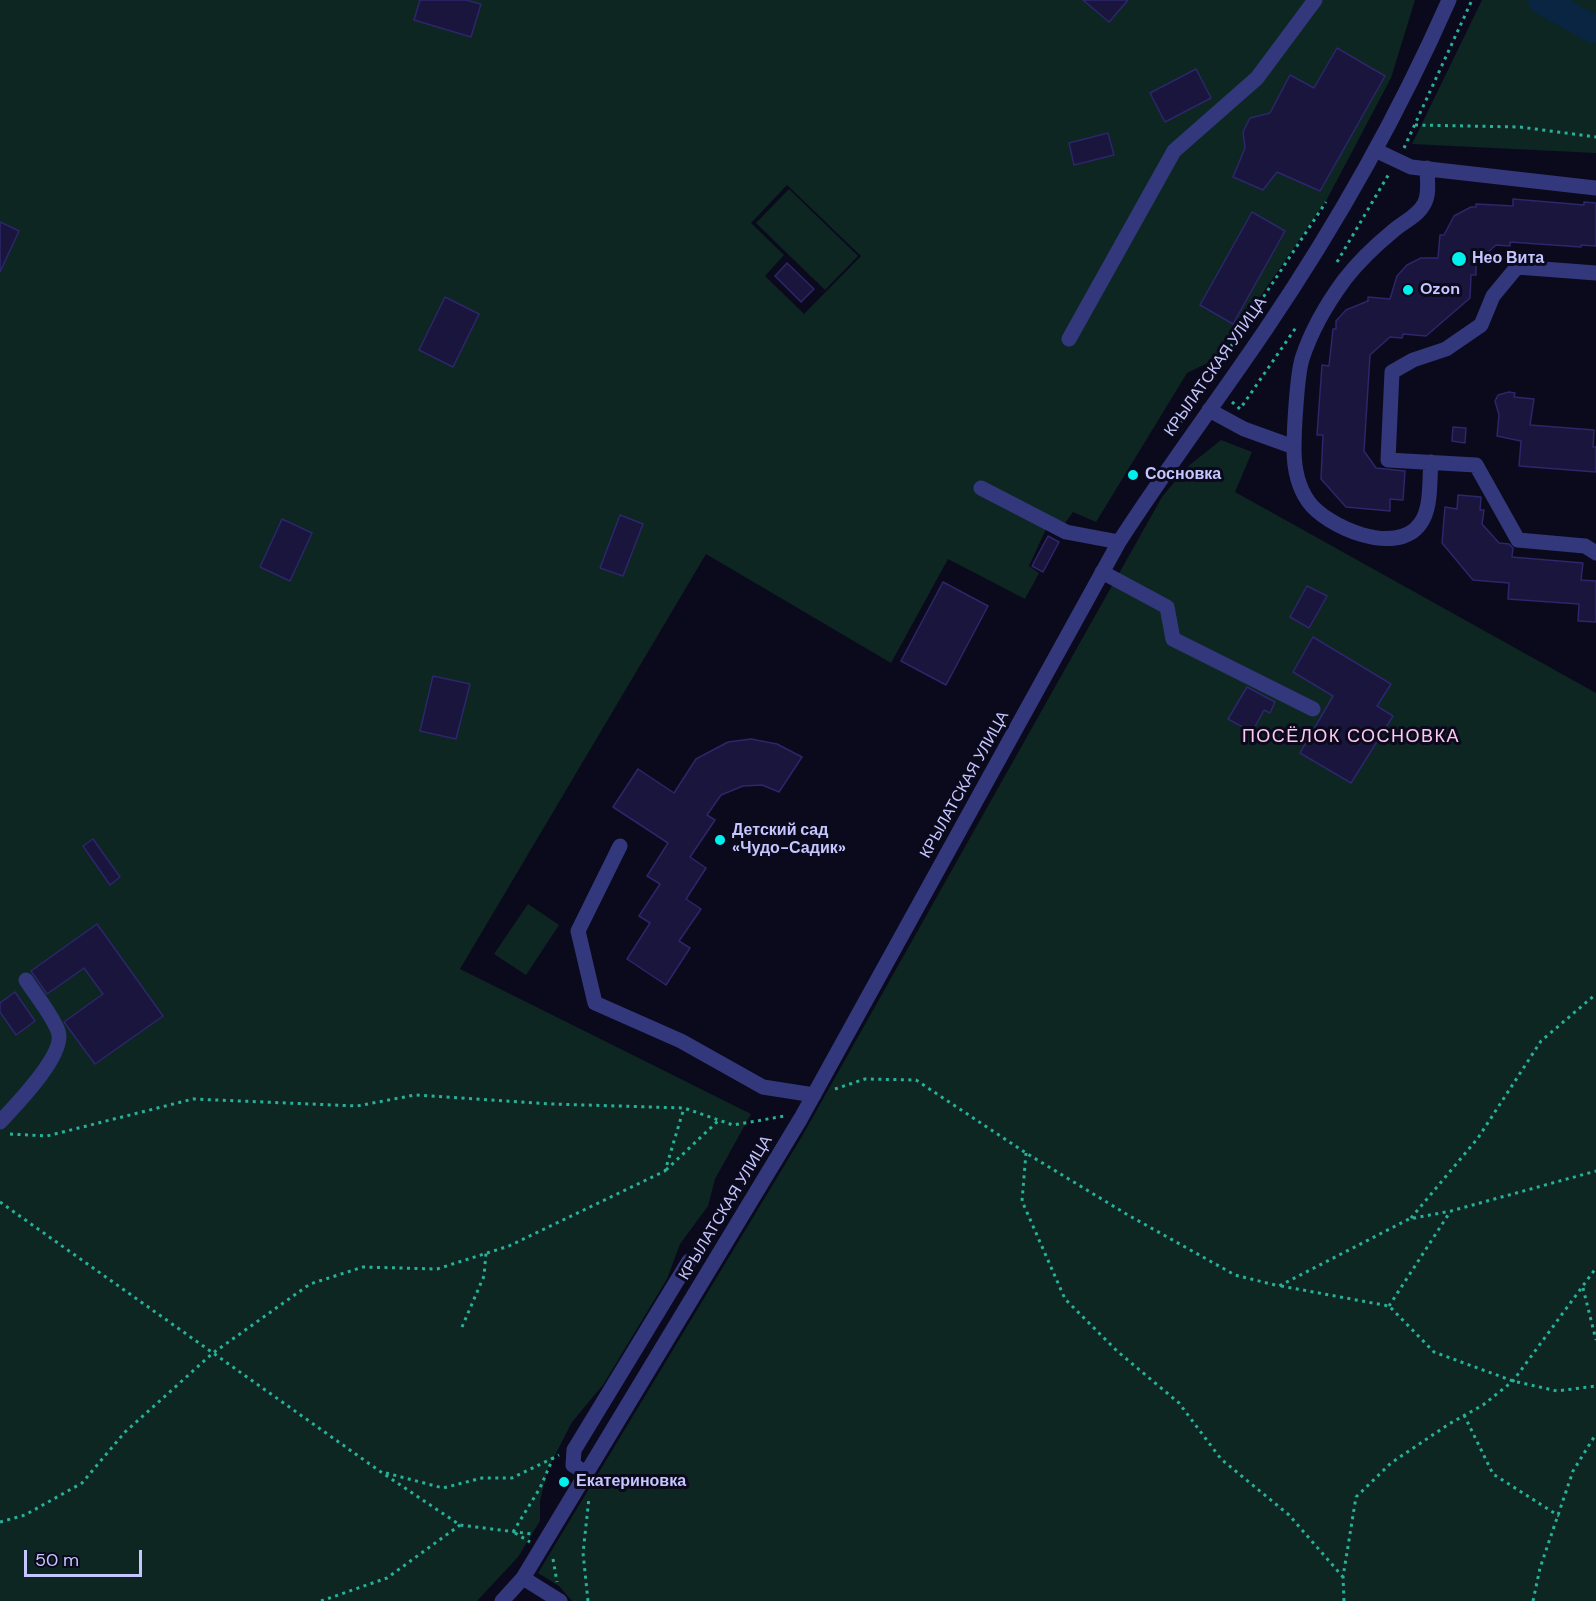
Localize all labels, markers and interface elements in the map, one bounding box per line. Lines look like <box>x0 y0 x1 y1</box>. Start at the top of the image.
place label: Нео Вита <box>1472 249 1544 269</box>
marker: Нео Вита <box>1450 250 1468 268</box>
place label: Ozon <box>1420 280 1460 300</box>
marker: Ozon <box>1401 283 1415 297</box>
street label: КРЫЛАТСКАЯ УЛИЦА <box>1161 294 1271 440</box>
place label: Сосновка <box>1145 465 1221 485</box>
marker: Сосновка <box>1126 468 1140 482</box>
street label: КРЫЛАТСКАЯ УЛИЦА <box>917 708 1013 862</box>
district label: ПОСЁЛОК СОСНОВКА <box>1242 726 1460 748</box>
place label: Детский сад «Чудо-Садик» <box>732 821 846 859</box>
marker: Детский сад «Чудо-Садик» <box>713 833 727 847</box>
street label: КРЫЛАТСКАЯ УЛИЦА <box>675 1132 777 1284</box>
place label: Екатериновка <box>576 1472 686 1492</box>
marker: Екатериновка <box>557 1475 571 1489</box>
scale bar <box>27 1538 146 1576</box>
text: 50 m <box>35 1548 79 1572</box>

